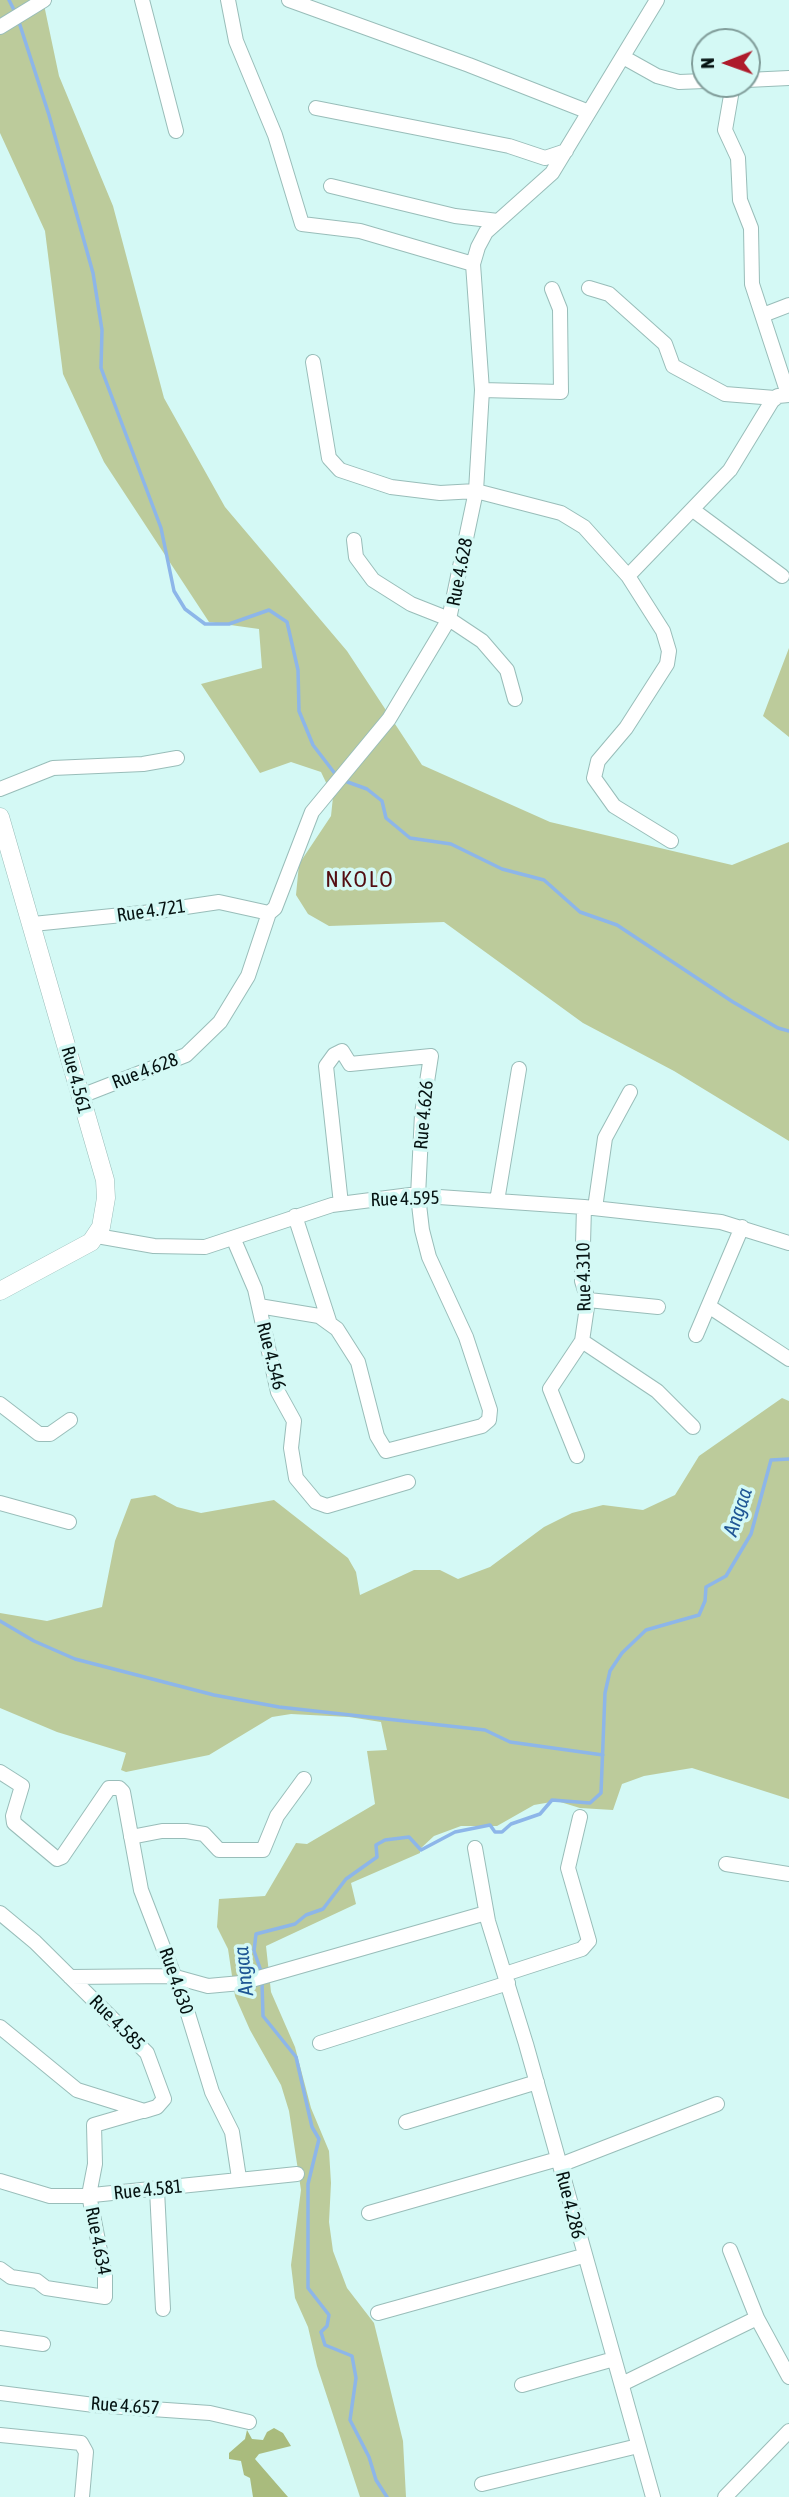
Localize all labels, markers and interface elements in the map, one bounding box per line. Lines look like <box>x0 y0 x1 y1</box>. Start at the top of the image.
north arrow <box>691 28 761 98</box>
text: N <box>696 58 718 69</box>
street label: Rue 4.628 <box>442 536 478 608</box>
district label: NKOLO <box>326 866 394 894</box>
street label: Rue 4.721 <box>115 895 187 927</box>
street label: Rue 4.561 <box>56 1044 96 1116</box>
street label: Rue 4.628 <box>109 1048 181 1094</box>
street label: Rue 4.626 <box>410 1080 438 1150</box>
street label: Rue 4.595 <box>370 1186 440 1212</box>
street label: Rue 4.310 <box>572 1242 596 1312</box>
street label: Rue 4.546 <box>252 1320 290 1392</box>
water label: Angaa <box>718 1485 758 1539</box>
street label: Rue 4.630 <box>154 1945 198 2017</box>
water label: Angaa <box>229 1945 259 1997</box>
street label: Rue 4.585 <box>85 1991 149 2055</box>
street label: Rue 4.286 <box>551 2169 589 2241</box>
street label: Rue 4.581 <box>112 2175 184 2205</box>
street label: Rue 4.634 <box>80 2205 116 2277</box>
street label: Rue 4.657 <box>90 2392 160 2420</box>

